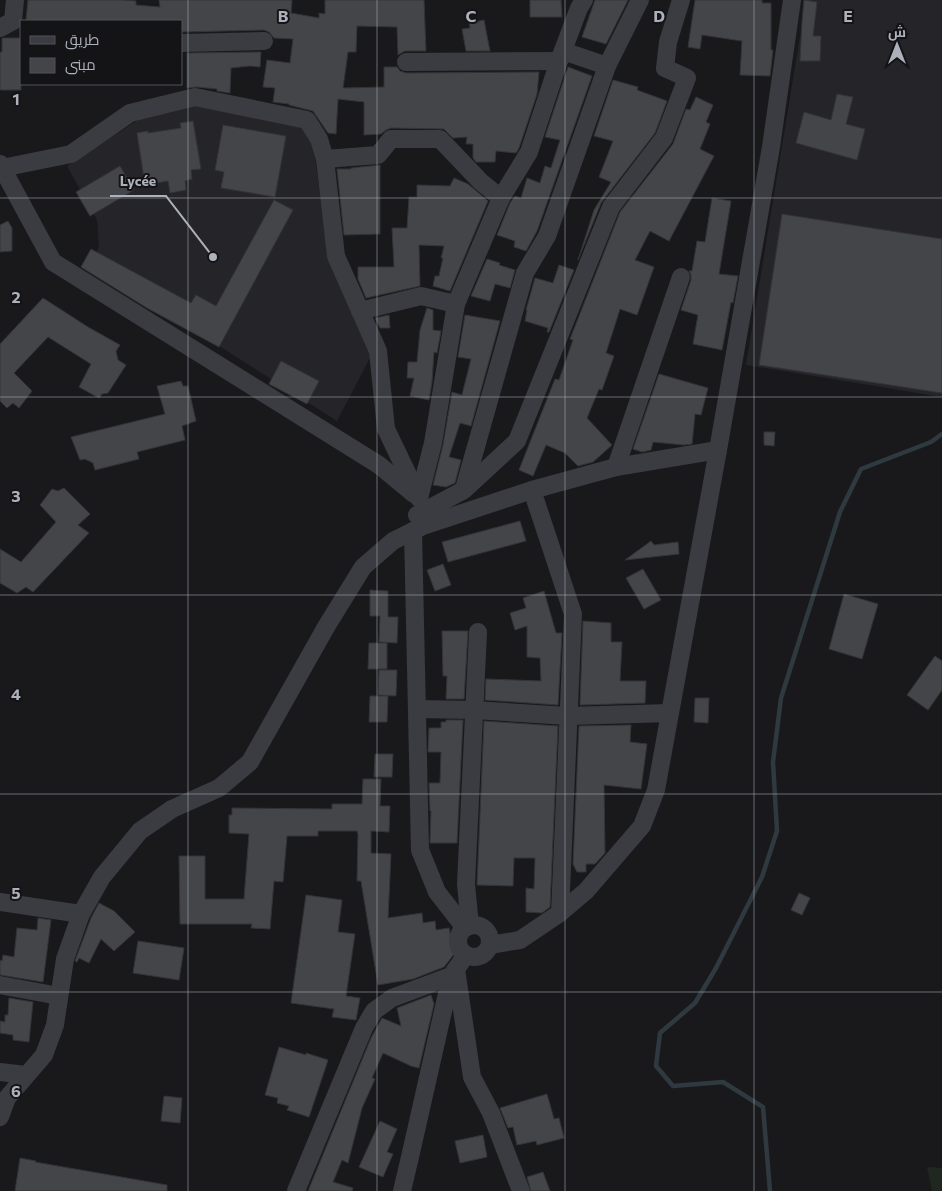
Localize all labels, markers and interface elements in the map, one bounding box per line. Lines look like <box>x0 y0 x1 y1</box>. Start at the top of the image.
text: B <box>278 6 289 25</box>
text: C <box>466 6 477 25</box>
text: D <box>653 6 665 25</box>
text: E <box>843 6 853 25</box>
legend <box>20 20 182 85</box>
north arrow <box>872 20 922 70</box>
text: ش <box>888 23 906 41</box>
text: طريق <box>65 30 99 50</box>
text: مبنى <box>65 55 96 75</box>
text: 1 <box>12 89 20 108</box>
callout: Lycée <box>110 167 166 196</box>
text: Lycée <box>120 172 156 189</box>
text: 2 <box>11 287 21 306</box>
text: 3 <box>11 486 21 505</box>
text: 4 <box>11 684 21 703</box>
text: 5 <box>11 883 21 902</box>
text: 6 <box>11 1081 21 1100</box>

